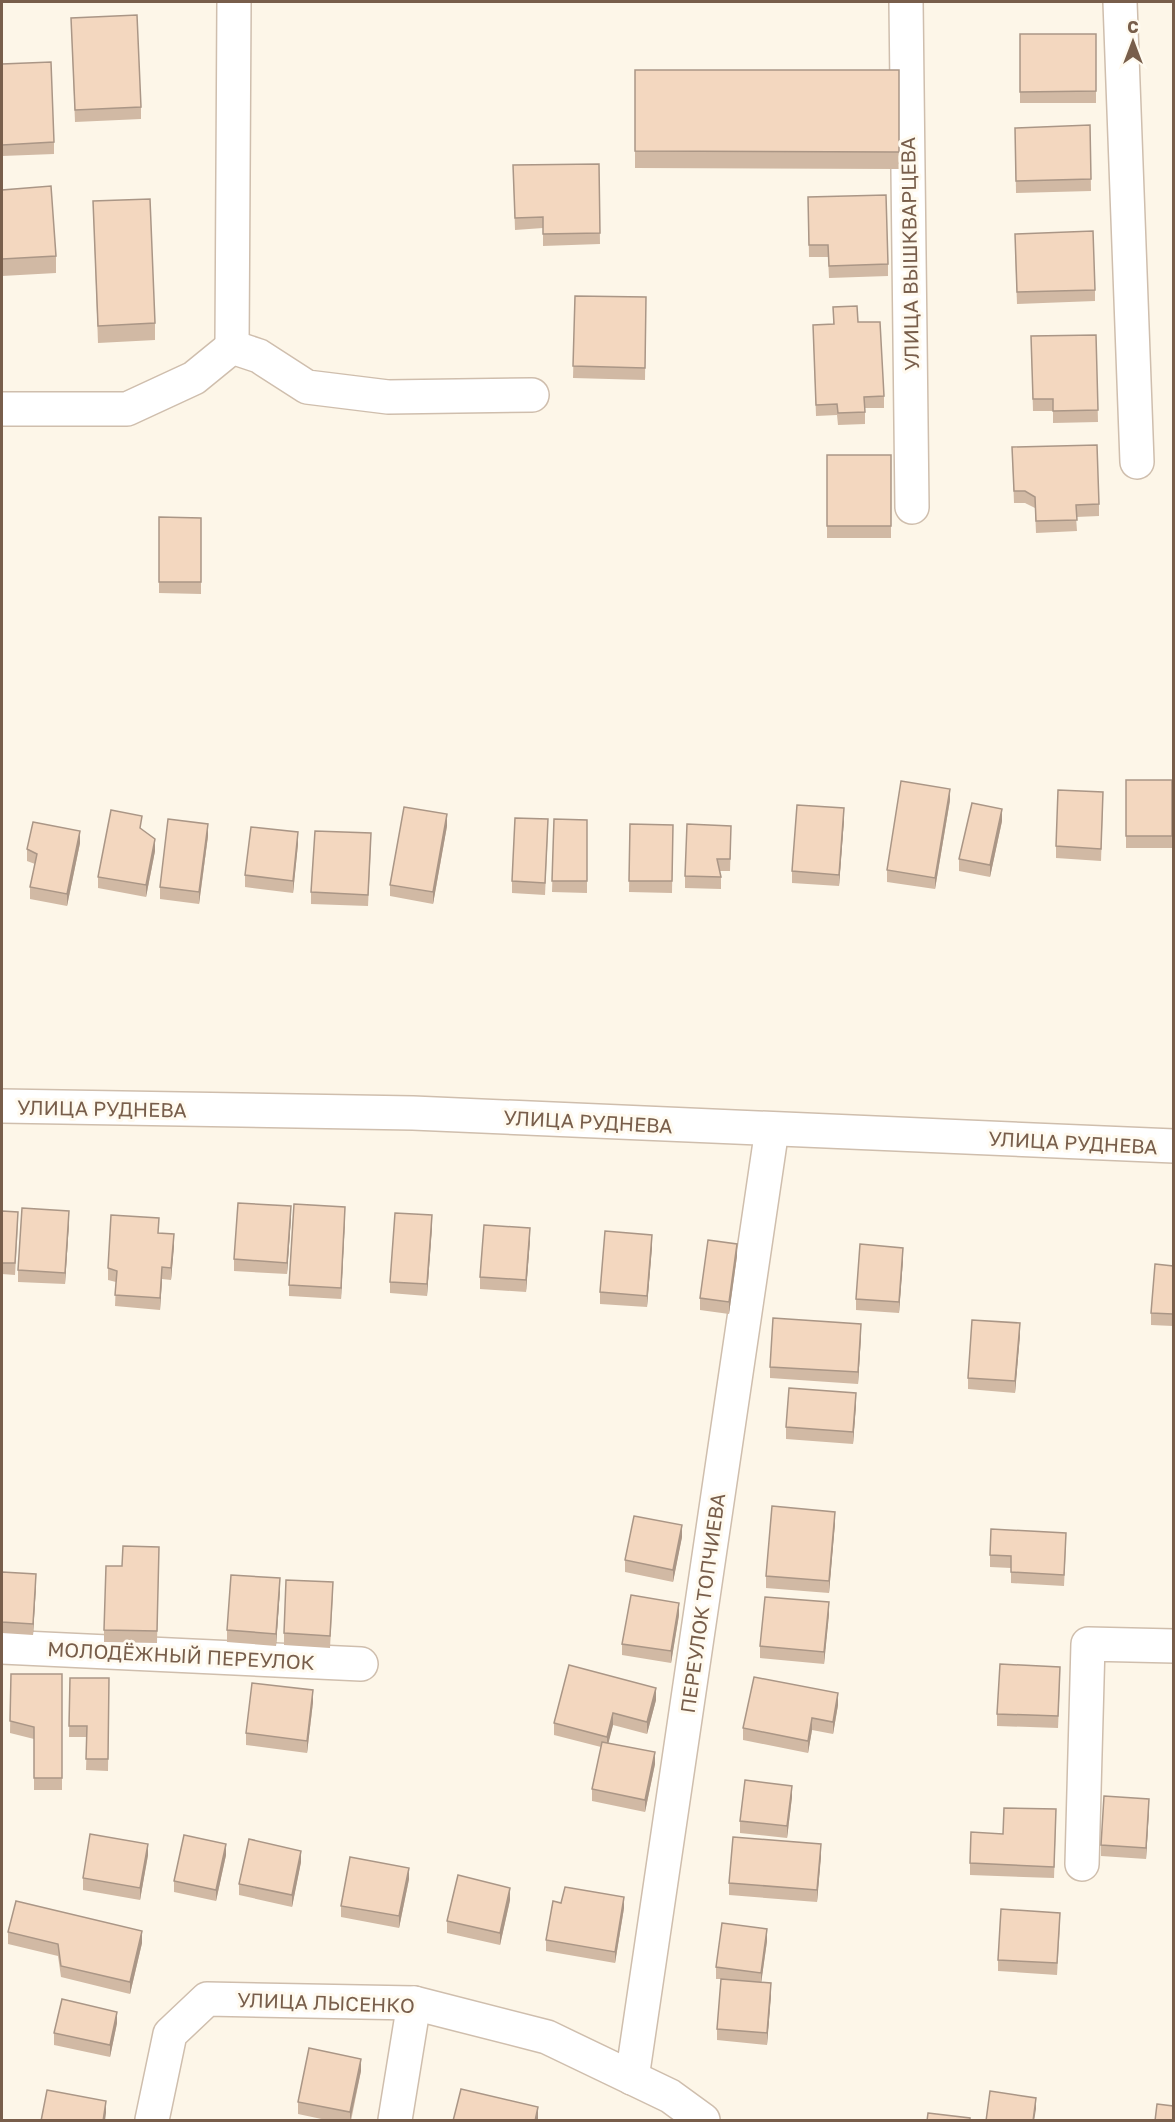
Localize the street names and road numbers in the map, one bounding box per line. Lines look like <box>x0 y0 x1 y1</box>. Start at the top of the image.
street label: УЛИЦА ВЫШКВАРЦЕВА <box>895 137 923 371</box>
street label: УЛИЦА РУДНЕВА <box>17 1095 187 1121</box>
street label: УЛИЦА РУДНЕВА <box>503 1105 673 1137</box>
street label: УЛИЦА РУДНЕВА <box>988 1126 1158 1158</box>
street label: ПЕРЕУЛОК ТОПЧИЕВА <box>675 1491 729 1715</box>
street label: МОЛОДЁЖНЫЙ ПЕРЕУЛОК <box>47 1636 315 1674</box>
street label: УЛИЦА ЛЫСЕНКО <box>237 1987 415 2017</box>

